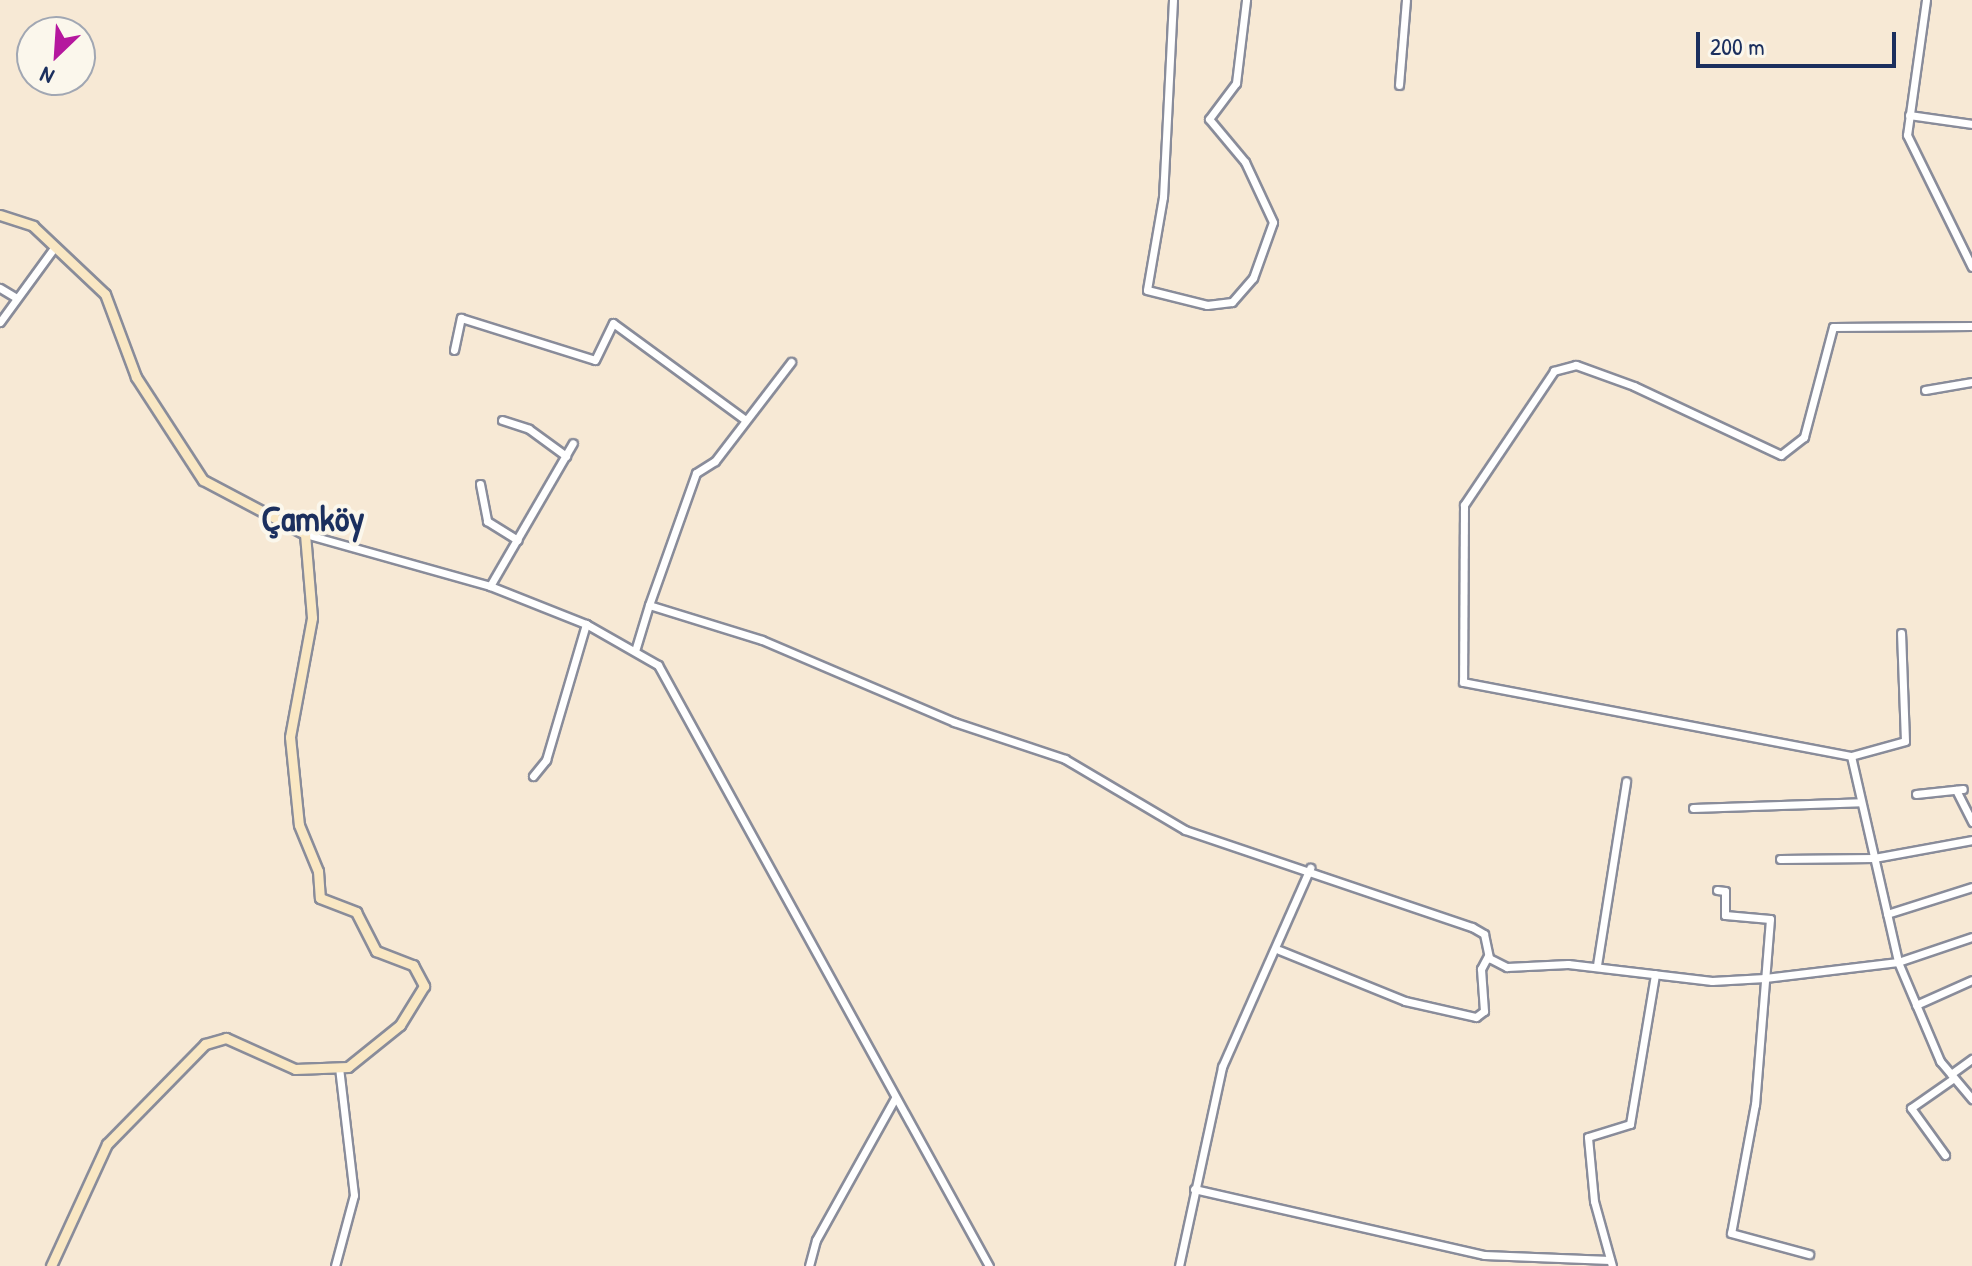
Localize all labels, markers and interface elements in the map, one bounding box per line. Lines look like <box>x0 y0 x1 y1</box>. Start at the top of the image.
north arrow <box>16 16 96 96</box>
scale bar <box>1700 16 1900 66</box>
text: 200 m <box>1710 30 1765 62</box>
text: N <box>35 60 58 92</box>
district label: Çamköy <box>262 496 364 540</box>

